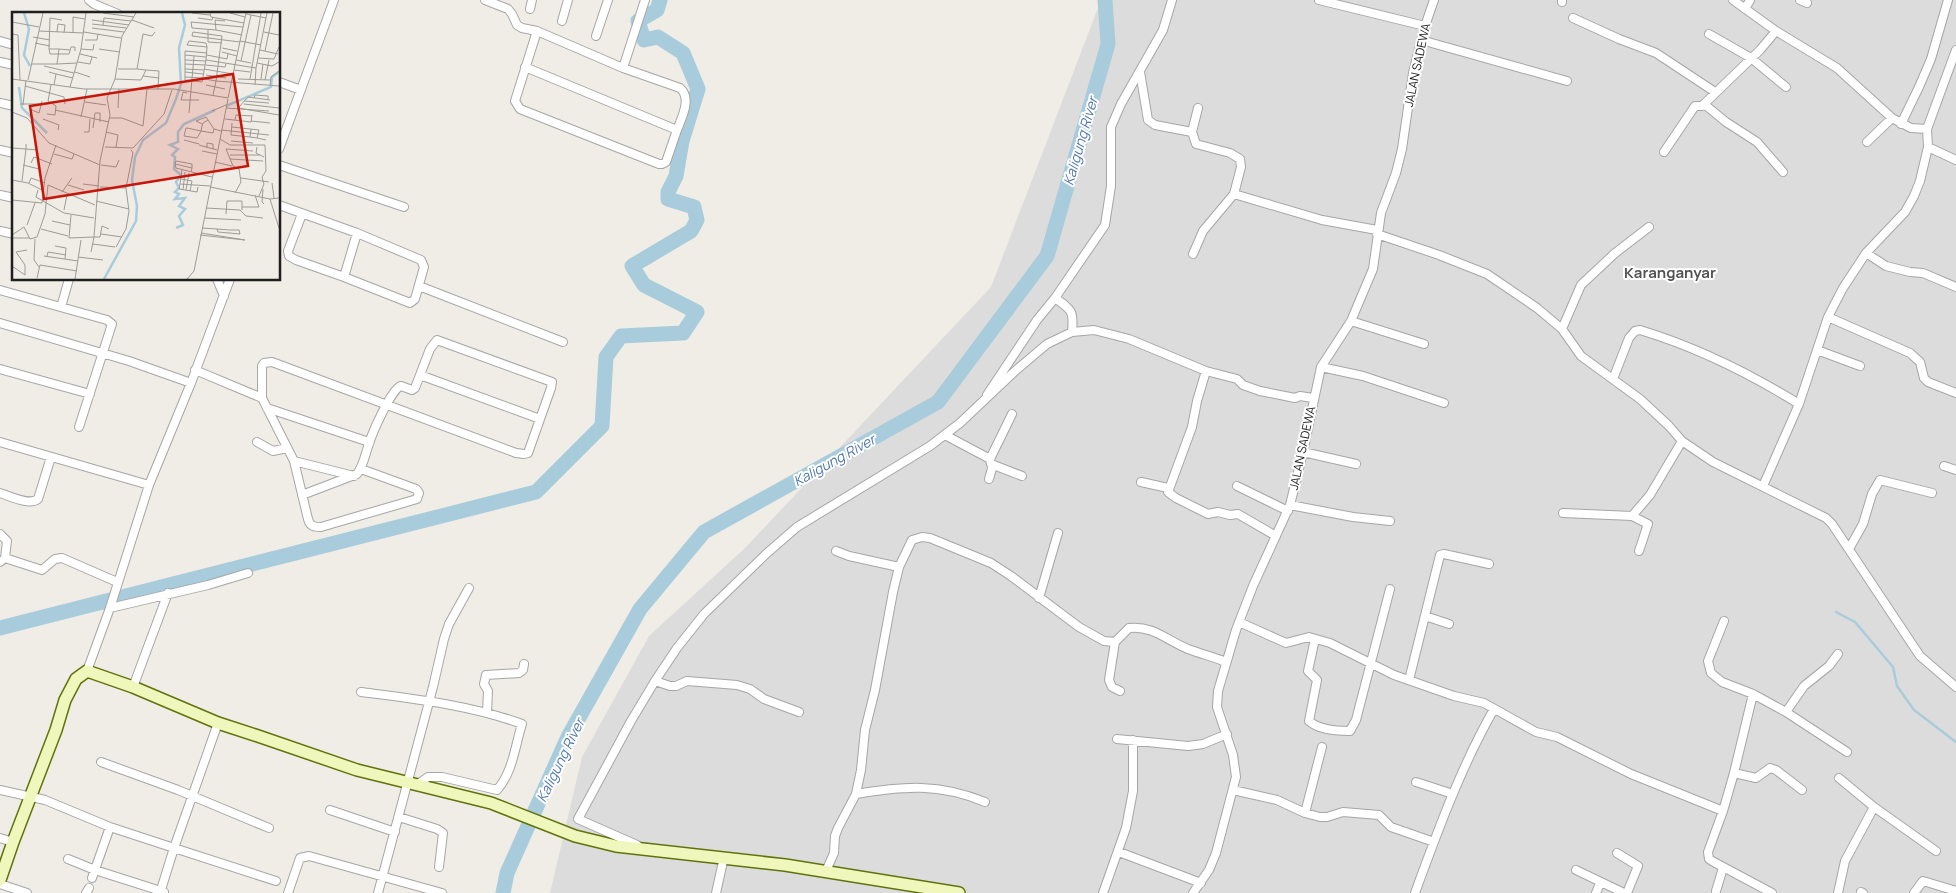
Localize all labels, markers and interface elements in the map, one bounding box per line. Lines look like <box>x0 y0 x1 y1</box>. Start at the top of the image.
inset map <box>12 12 280 280</box>
street label: JALAN SADEWA <box>1400 21 1434 108</box>
water label: Kaligung River <box>1058 93 1102 187</box>
district label: Karanganyar <box>1624 262 1716 283</box>
street label: JALAN SADEWA <box>1285 404 1319 491</box>
water label: Kaligung River <box>790 429 880 490</box>
water label: Kaligung River <box>532 713 589 805</box>

